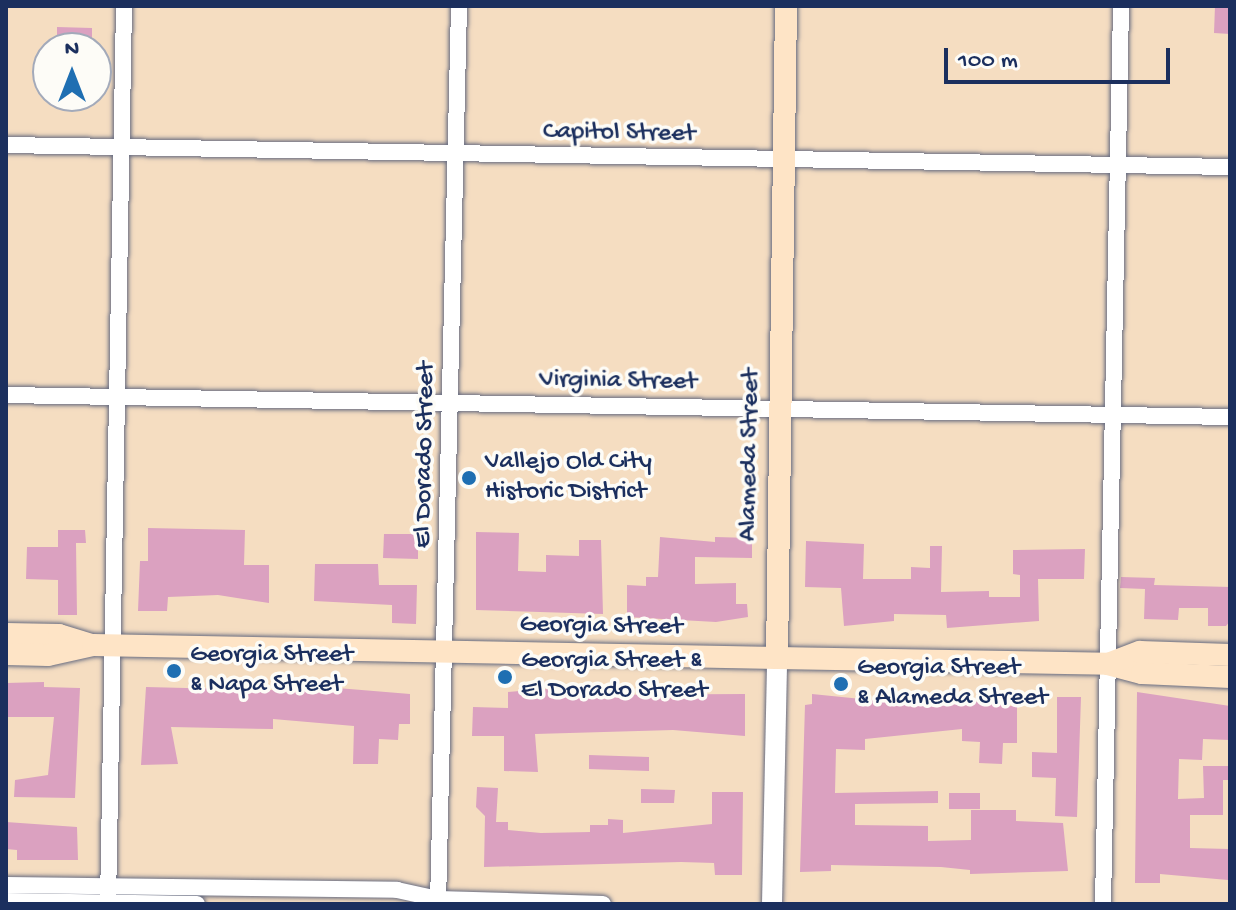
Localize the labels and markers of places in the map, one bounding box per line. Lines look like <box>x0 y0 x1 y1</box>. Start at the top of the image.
place label: Vallejo Old City Historic District <box>485 447 652 508</box>
marker: Vallejo Old City Historic District <box>460 469 478 487</box>
place label: Georgia Street & Napa Street <box>190 640 353 702</box>
place label: Georgia Street & El Dorado Street <box>521 646 707 708</box>
place label: Georgia Street & Alameda Street <box>857 653 1048 714</box>
marker: Georgia Street & Napa Street <box>165 662 183 680</box>
marker: Georgia Street & El Dorado Street <box>496 668 514 686</box>
marker: Georgia Street & Alameda Street <box>832 675 850 693</box>

